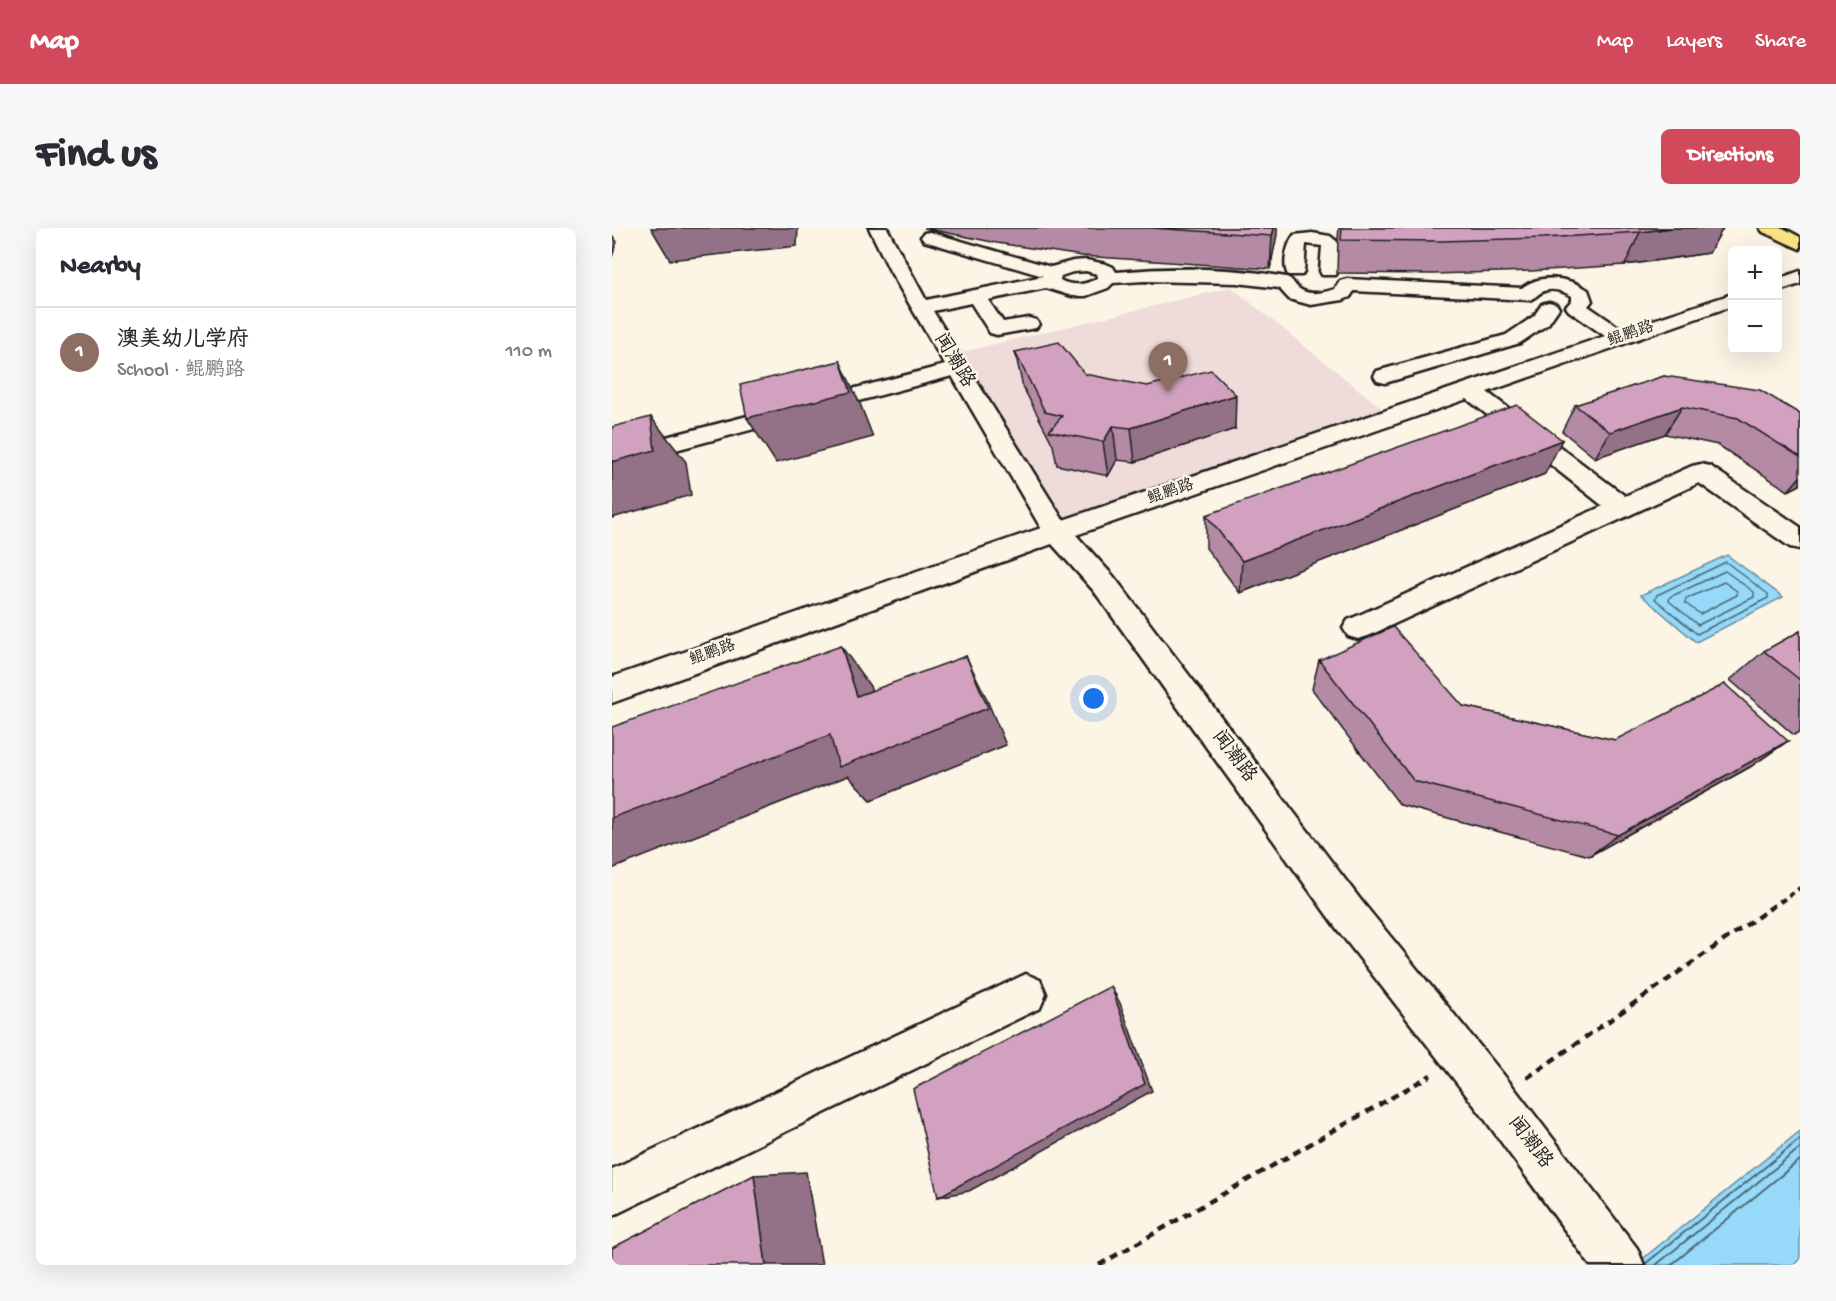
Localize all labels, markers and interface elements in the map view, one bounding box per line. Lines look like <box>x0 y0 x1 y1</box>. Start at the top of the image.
text: Map <box>30 26 79 59</box>
text: Map <box>1597 30 1633 55</box>
text: Layers <box>1666 30 1722 55</box>
text: Share <box>1755 30 1806 55</box>
button: Directions <box>1661 129 1800 184</box>
text: Find us <box>36 132 156 181</box>
map controls <box>1728 246 1782 354</box>
button: + <box>1728 246 1782 300</box>
text: Nearby <box>60 252 141 283</box>
button: − <box>1728 300 1782 354</box>
street label: 鲲鹏路 <box>1605 316 1657 352</box>
text: 澳美幼儿学府 <box>117 328 249 354</box>
street label: 闻潮路 <box>928 328 981 393</box>
text: 1 <box>75 341 84 364</box>
text: 110 m <box>506 341 552 364</box>
pin: 1 <box>1148 342 1188 392</box>
text: School · 鲲鹏路 <box>117 360 245 383</box>
street label: 鲲鹏路 <box>1145 474 1197 510</box>
street label: 鲲鹏路 <box>687 635 739 671</box>
your location <box>1079 684 1108 713</box>
street label: 闻潮路 <box>1206 725 1262 789</box>
street label: 闻潮路 <box>1502 1111 1558 1175</box>

